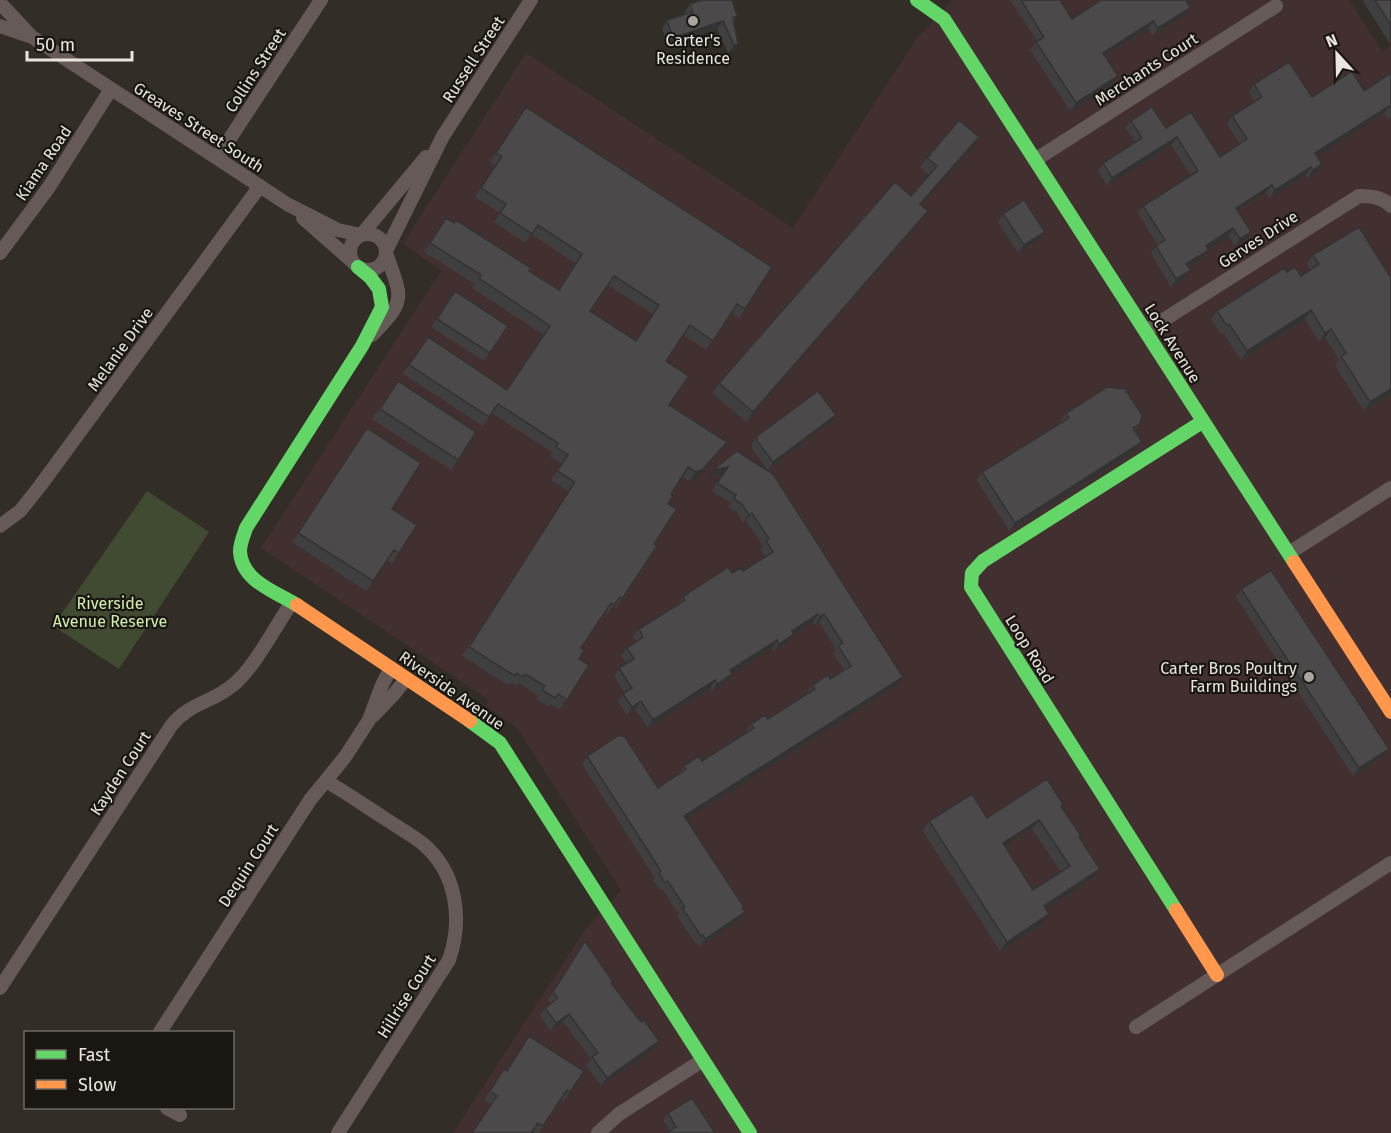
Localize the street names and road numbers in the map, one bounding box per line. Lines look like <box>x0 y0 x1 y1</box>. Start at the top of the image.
street label: Russell Street <box>438 12 509 106</box>
street label: Collins Street <box>221 25 290 116</box>
street label: Merchants Court <box>1091 29 1201 110</box>
street label: Greaves Street South <box>130 78 267 177</box>
street label: Kiama Road <box>11 122 75 204</box>
street label: Gerves Drive <box>1215 207 1302 272</box>
street label: Lock Avenue <box>1141 300 1205 387</box>
street label: Melanie Drive <box>84 304 157 395</box>
street label: Loop Road <box>1001 612 1058 687</box>
street label: Riverside Avenue <box>395 647 508 734</box>
street label: Kayden Court <box>86 727 155 819</box>
street label: Dequin Court <box>215 820 282 910</box>
street label: Hillrise Court <box>373 951 440 1042</box>

